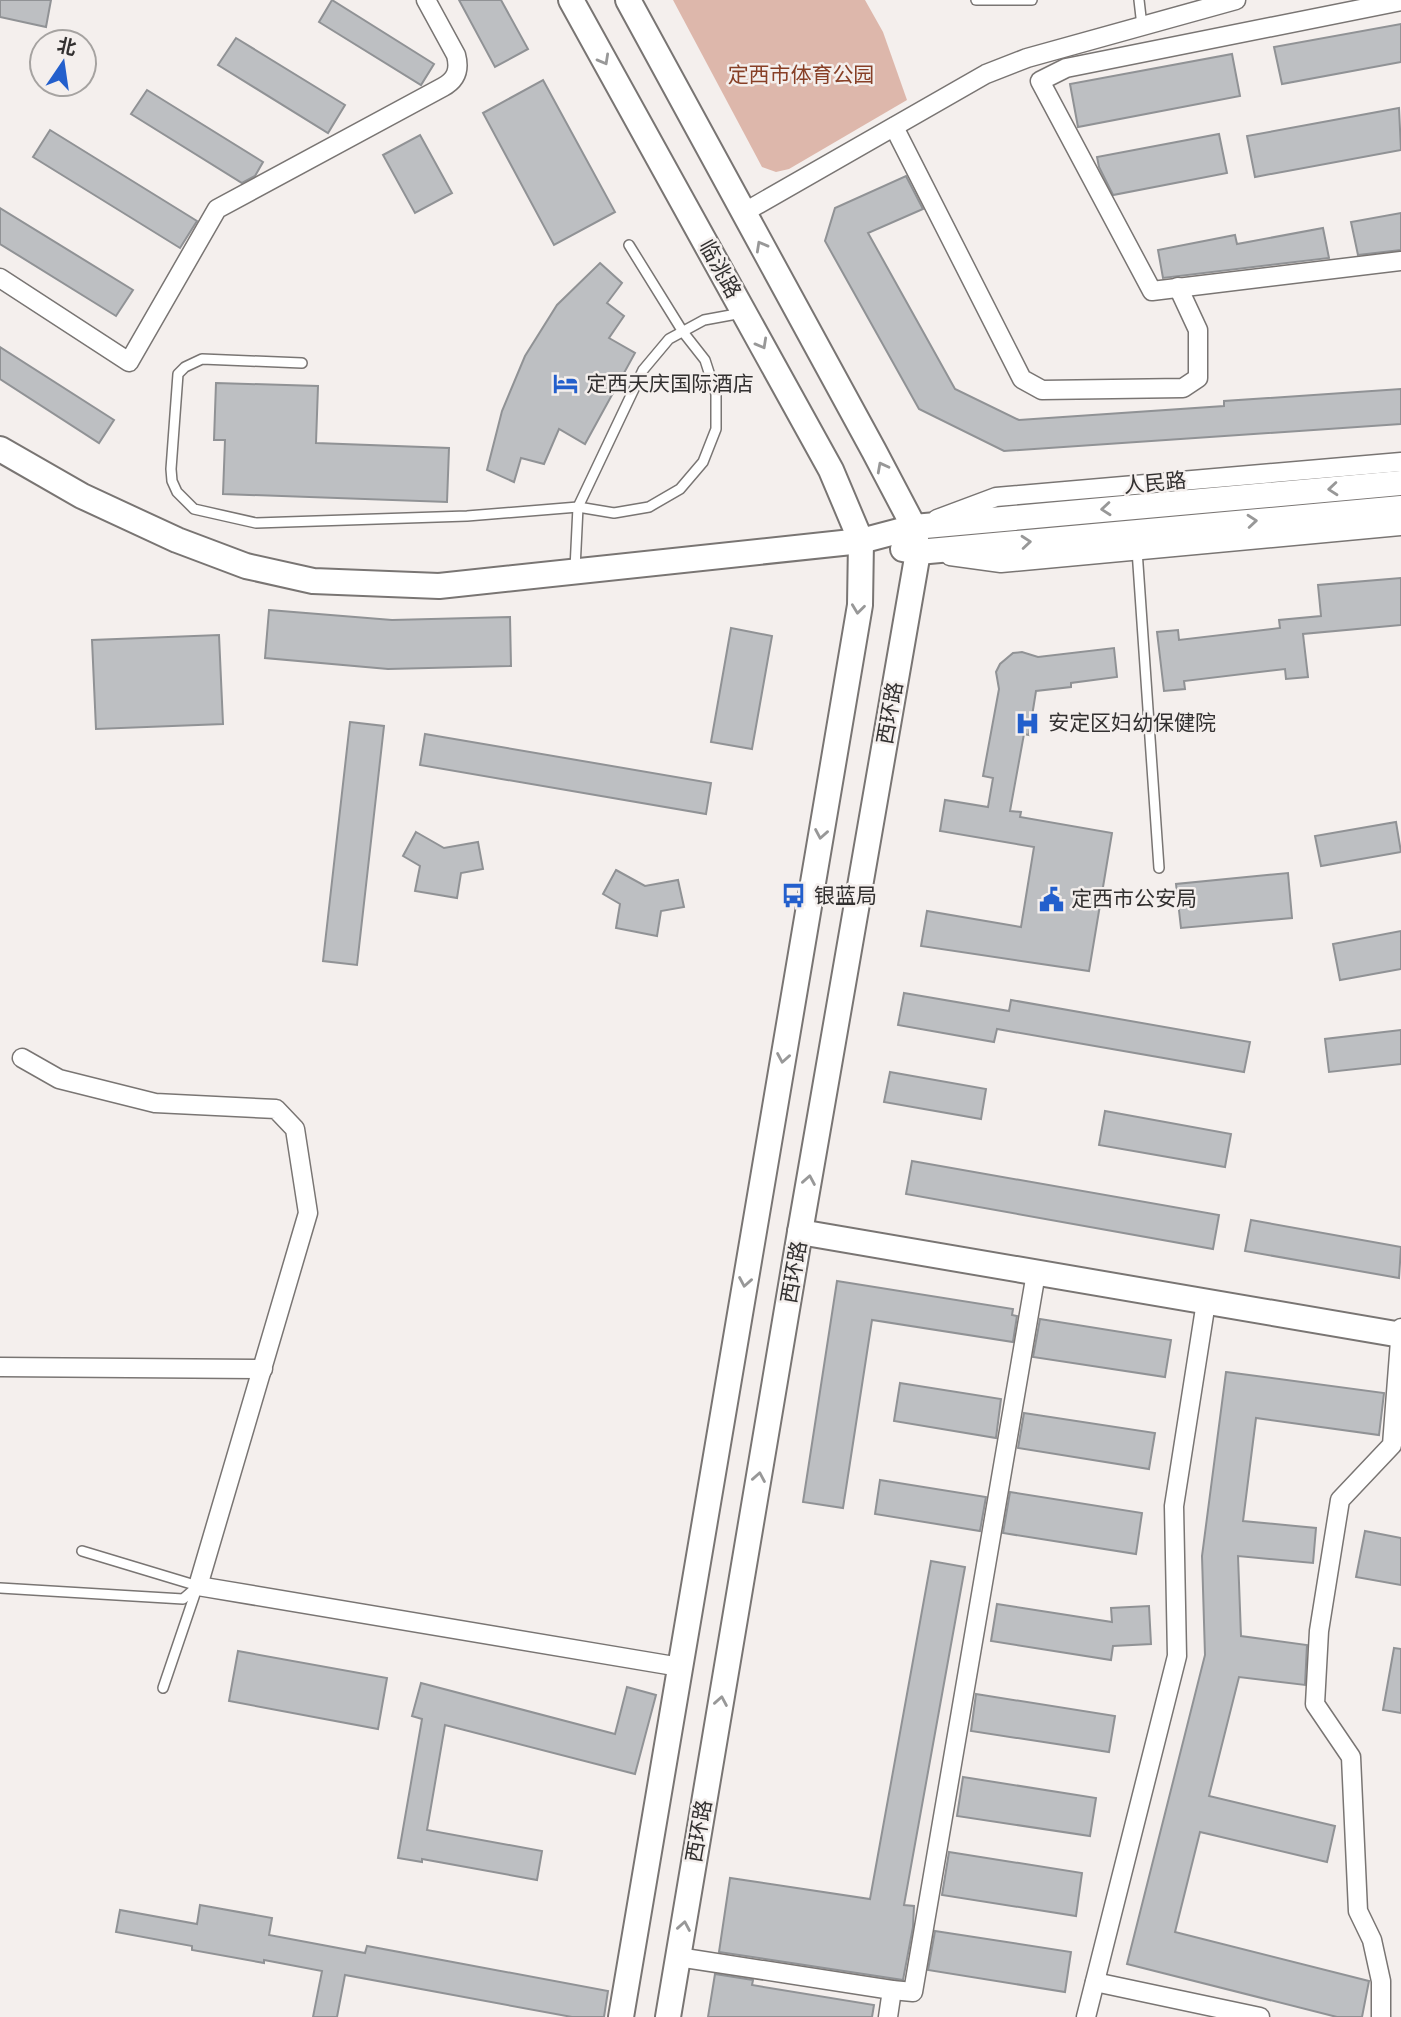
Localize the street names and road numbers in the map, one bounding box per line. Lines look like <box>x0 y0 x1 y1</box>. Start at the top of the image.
street label: 临洮路 <box>692 234 748 303</box>
street label: 人民路 <box>1122 465 1188 500</box>
street label: 西环路 <box>870 679 909 746</box>
street label: 西环路 <box>774 1238 813 1305</box>
street label: 西环路 <box>679 1797 718 1864</box>

